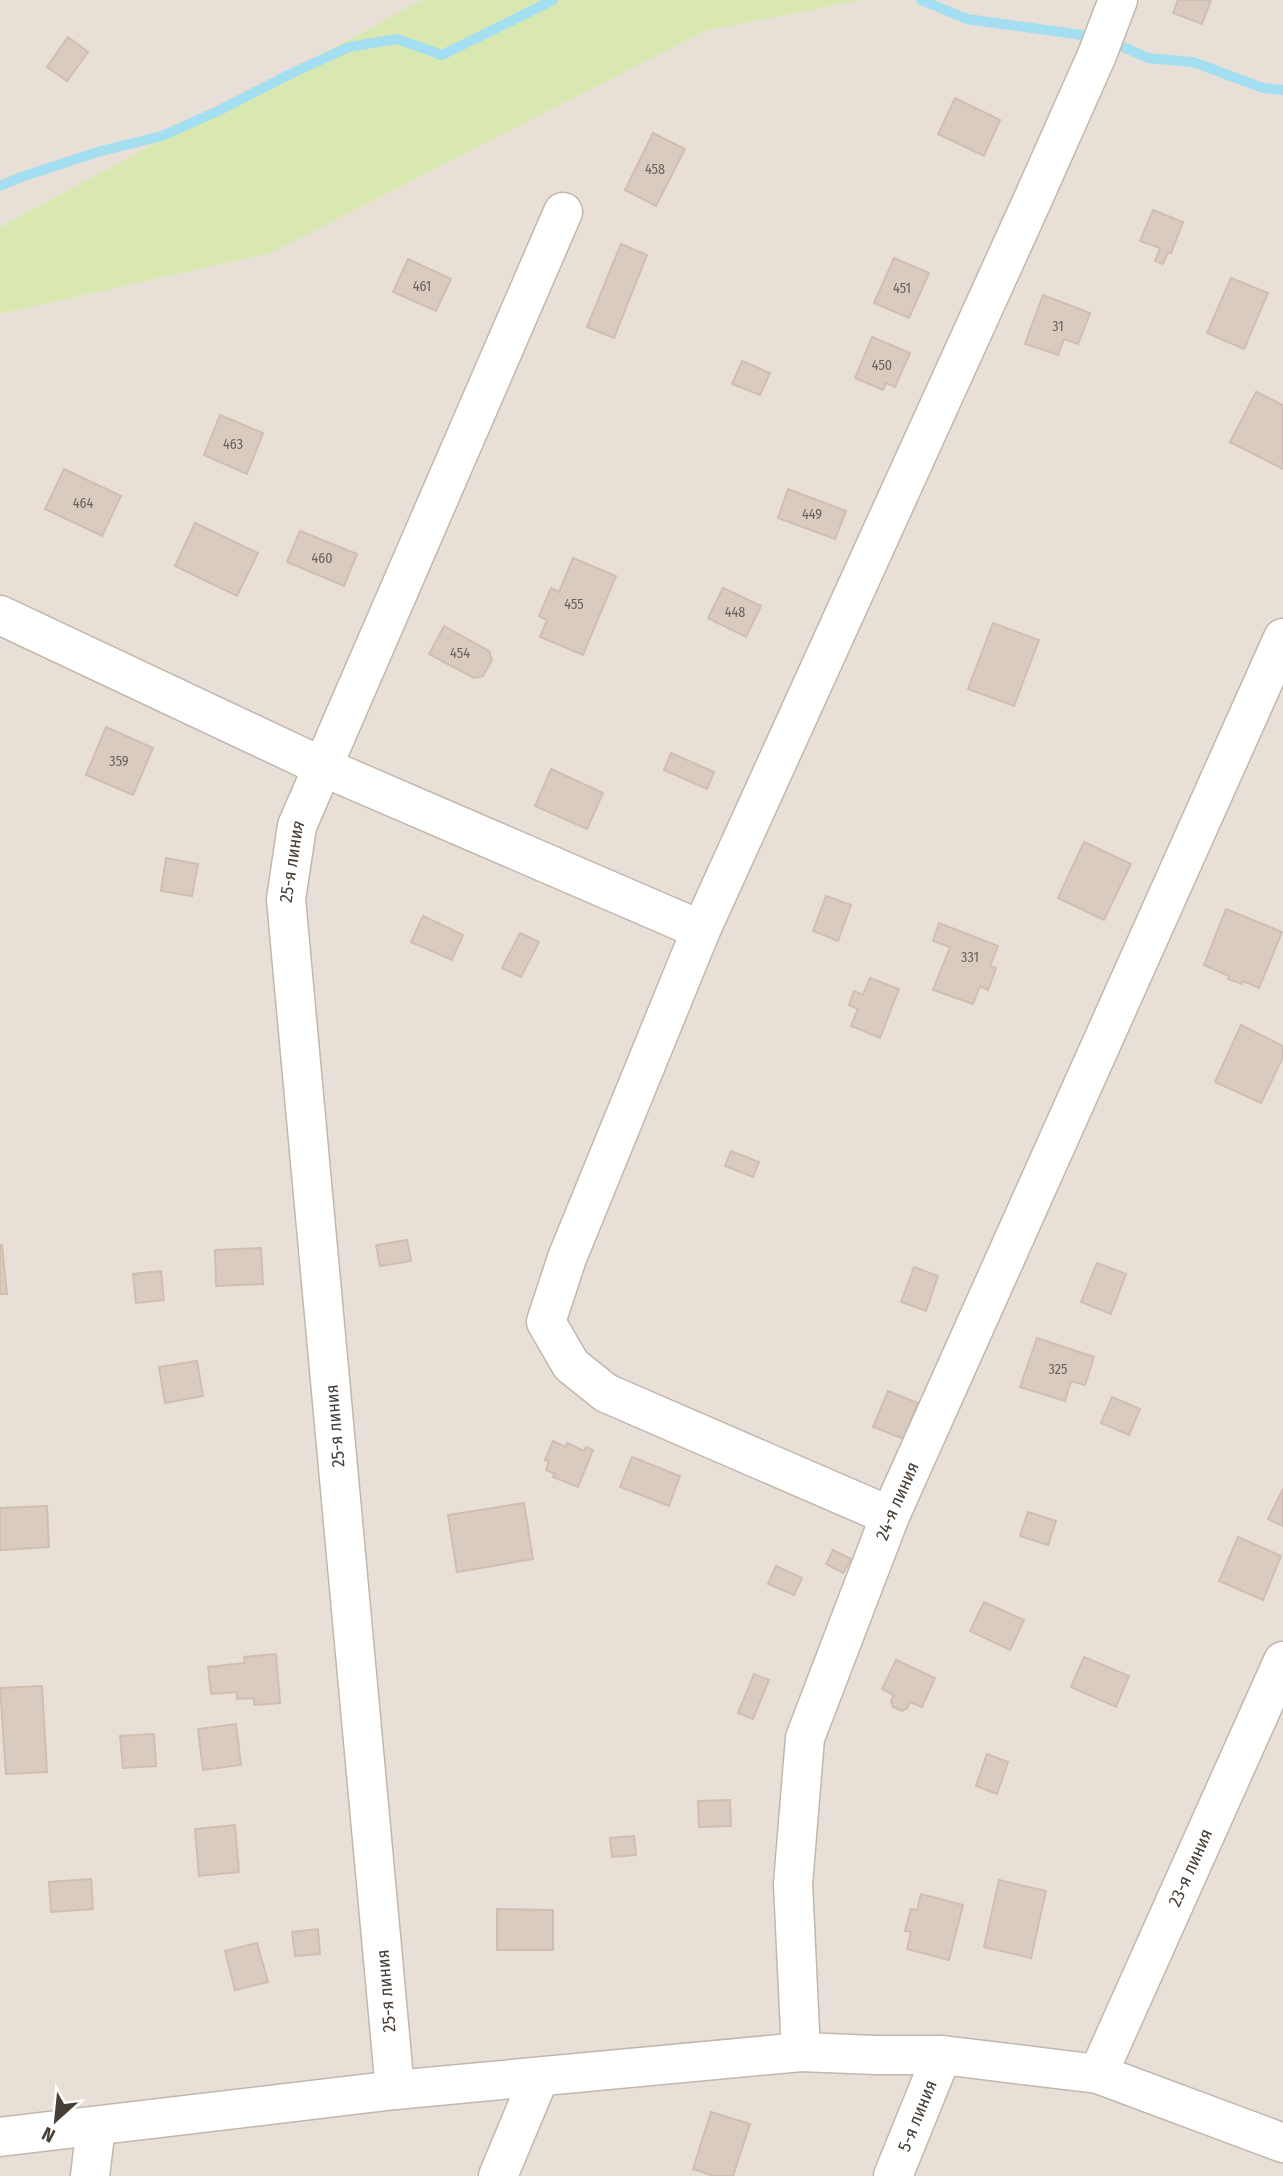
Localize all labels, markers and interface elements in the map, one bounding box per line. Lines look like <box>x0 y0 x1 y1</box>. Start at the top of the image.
house number: 458 <box>645 161 665 178</box>
house number: 461 <box>413 278 431 295</box>
house number: 451 <box>893 280 911 297</box>
house number: 31 <box>1052 318 1064 335</box>
house number: 450 <box>872 357 892 374</box>
house number: 463 <box>223 436 243 453</box>
house number: 464 <box>73 495 93 512</box>
house number: 449 <box>802 506 822 523</box>
house number: 460 <box>311 550 333 567</box>
house number: 455 <box>564 596 584 613</box>
house number: 448 <box>725 604 745 621</box>
house number: 454 <box>450 645 470 662</box>
house number: 359 <box>109 753 129 770</box>
street label: 25-я линия <box>275 816 309 904</box>
house number: 331 <box>961 949 979 966</box>
house number: 325 <box>1049 1361 1067 1378</box>
street label: 25-я линия <box>320 1384 350 1468</box>
street label: 24-я линия <box>871 1458 924 1543</box>
street label: 23-я линия <box>1163 1825 1217 1910</box>
street label: 25-я линия <box>371 1949 401 2033</box>
street label: 5-я линия <box>893 2077 942 2155</box>
north arrow <box>21 2085 91 2155</box>
text: N <box>38 2122 59 2148</box>

